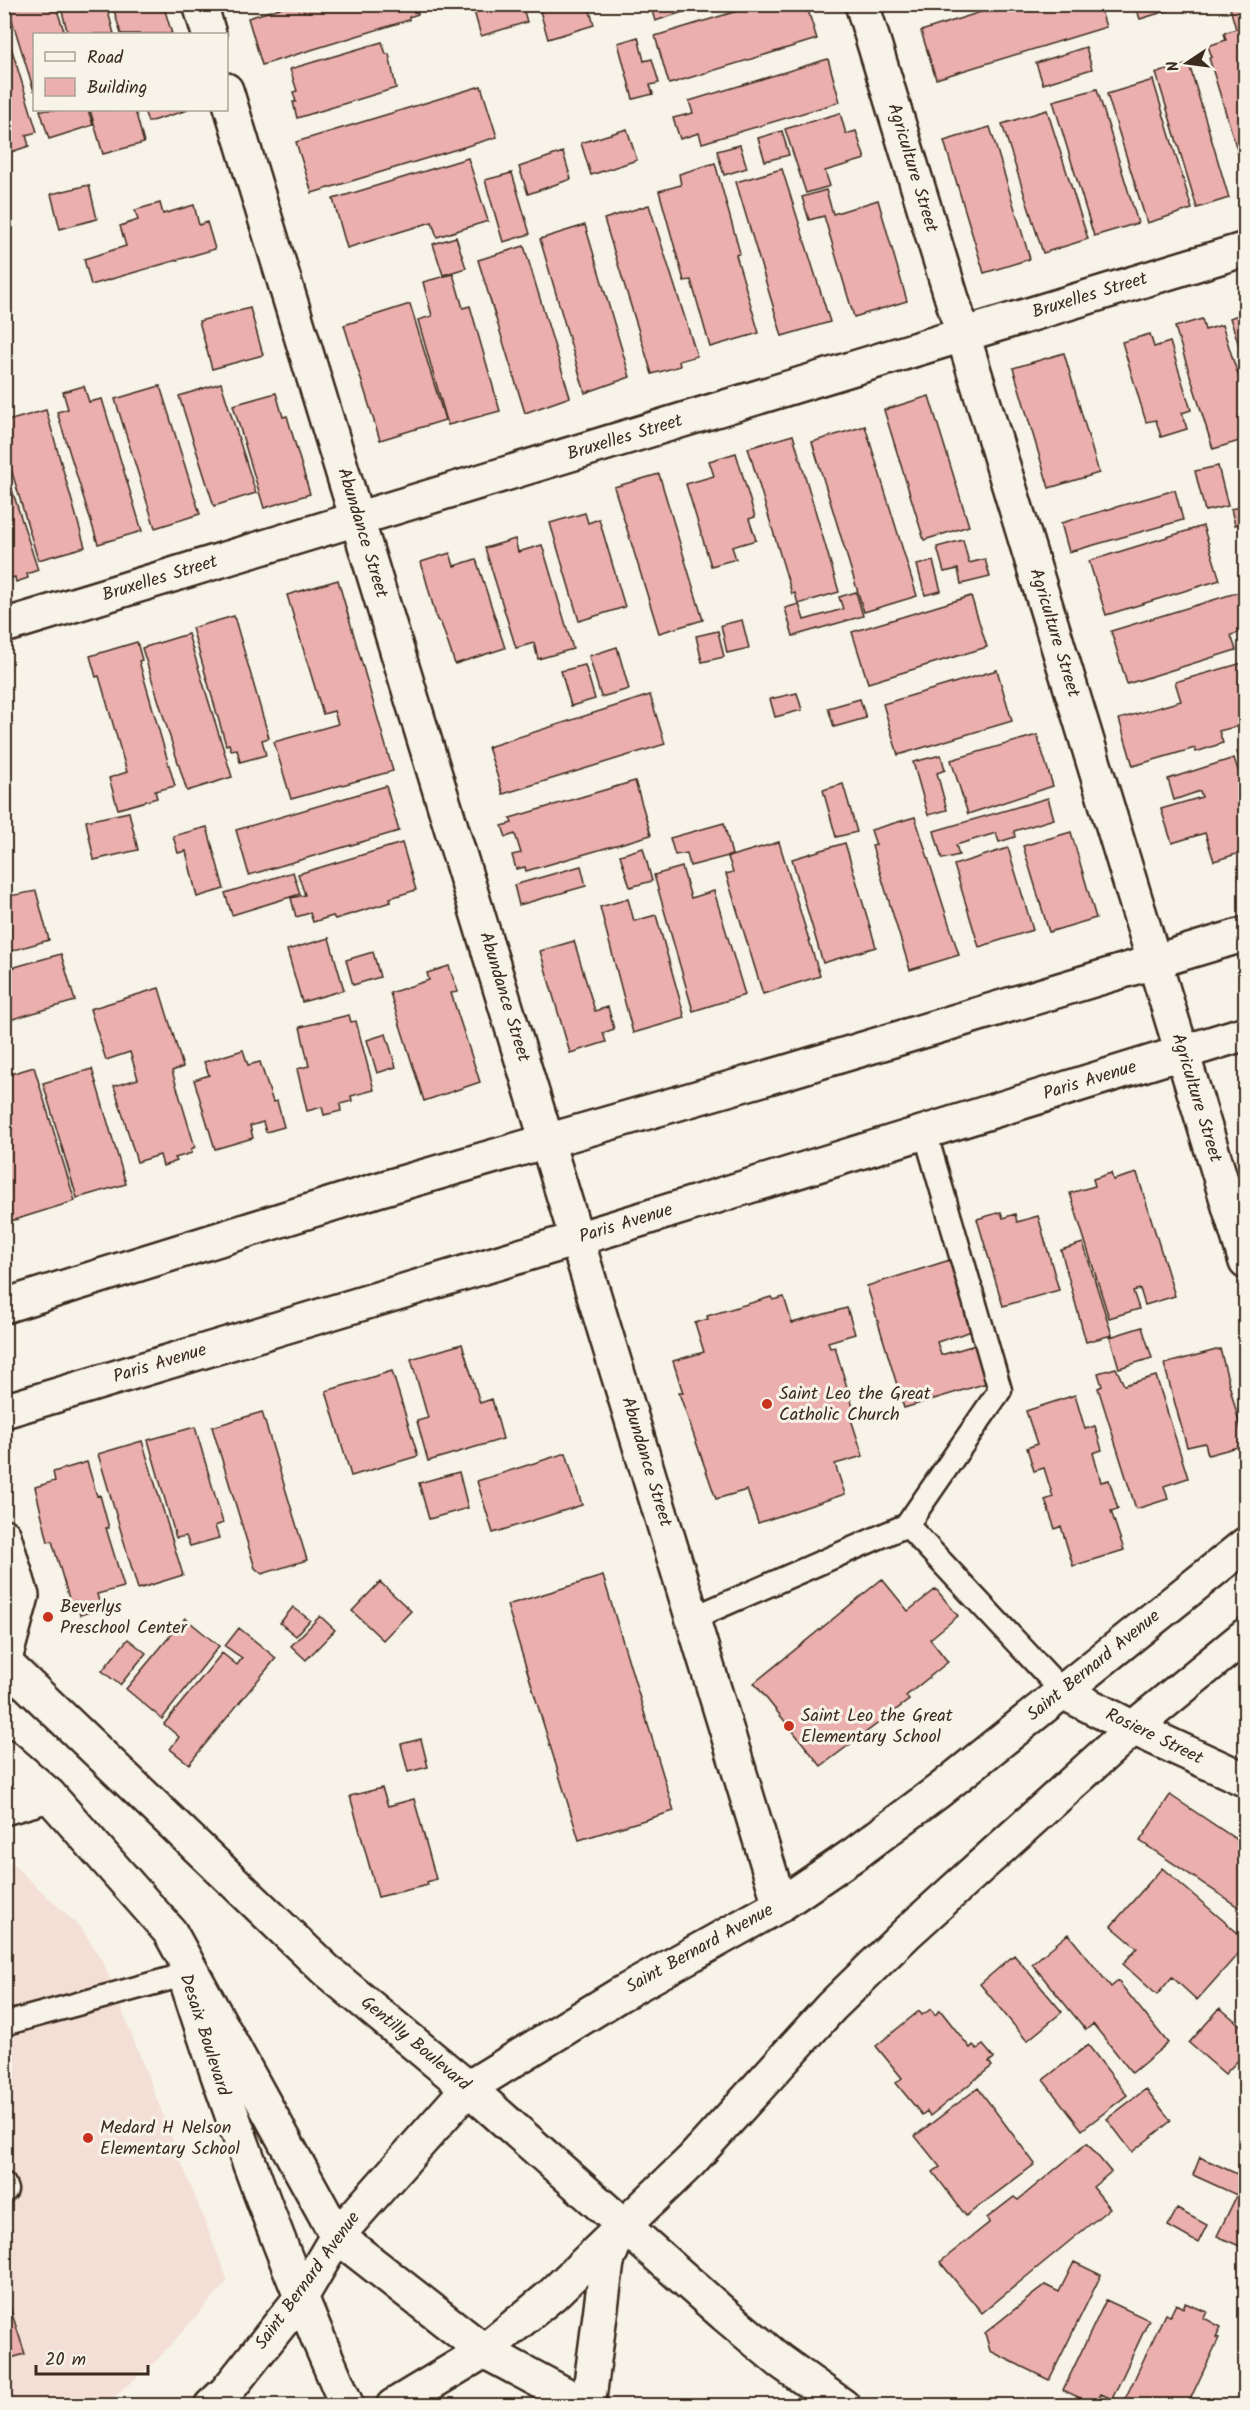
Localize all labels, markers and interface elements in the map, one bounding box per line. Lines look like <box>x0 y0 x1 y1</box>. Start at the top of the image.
legend <box>33 33 228 111</box>
north arrow <box>1157 33 1217 93</box>
text: Road <box>87 44 124 73</box>
text: N <box>1161 58 1187 74</box>
text: Building <box>87 74 147 103</box>
street label: Agriculture Street <box>879 100 946 237</box>
street label: Bruxelles Street <box>1029 264 1152 327</box>
street label: Bruxelles Street <box>564 406 687 469</box>
street label: Abundance Street <box>328 464 396 603</box>
street label: Bruxelles Street <box>99 547 222 610</box>
street label: Agriculture Street <box>1021 565 1088 702</box>
street label: Abundance Street <box>470 928 538 1067</box>
street label: Agriculture Street <box>1163 1030 1230 1167</box>
street label: Paris Avenue <box>1040 1053 1140 1109</box>
street label: Paris Avenue <box>576 1196 676 1252</box>
street label: Paris Avenue <box>110 1336 210 1392</box>
place label: Saint Leo the Great Catholic Church <box>779 1380 932 1430</box>
street label: Abundance Street <box>612 1393 680 1532</box>
marker: Saint Leo the Great Catholic Church <box>760 1397 774 1411</box>
place label: Beverlys Preschool Center <box>60 1593 188 1643</box>
street label: Saint Bernard Avenue <box>1021 1603 1167 1729</box>
marker: Beverlys Preschool Center <box>41 1610 55 1624</box>
street label: Rosiere Street <box>1100 1701 1209 1774</box>
place label: Saint Leo the Great Elementary School <box>801 1702 954 1752</box>
marker: Saint Leo the Great Elementary School <box>782 1719 796 1733</box>
street label: Saint Bernard Avenue <box>621 1896 779 2002</box>
street label: Desaix Boulevard <box>171 1970 238 2101</box>
street label: Gentilly Boulevard <box>354 1989 477 2100</box>
place label: Medard H Nelson Elementary School <box>100 2114 241 2164</box>
marker: Medard H Nelson Elementary School <box>81 2131 95 2145</box>
street label: Saint Bernard Avenue <box>248 2206 368 2356</box>
scale bar <box>36 2338 148 2376</box>
text: 20 m <box>45 2346 86 2375</box>

